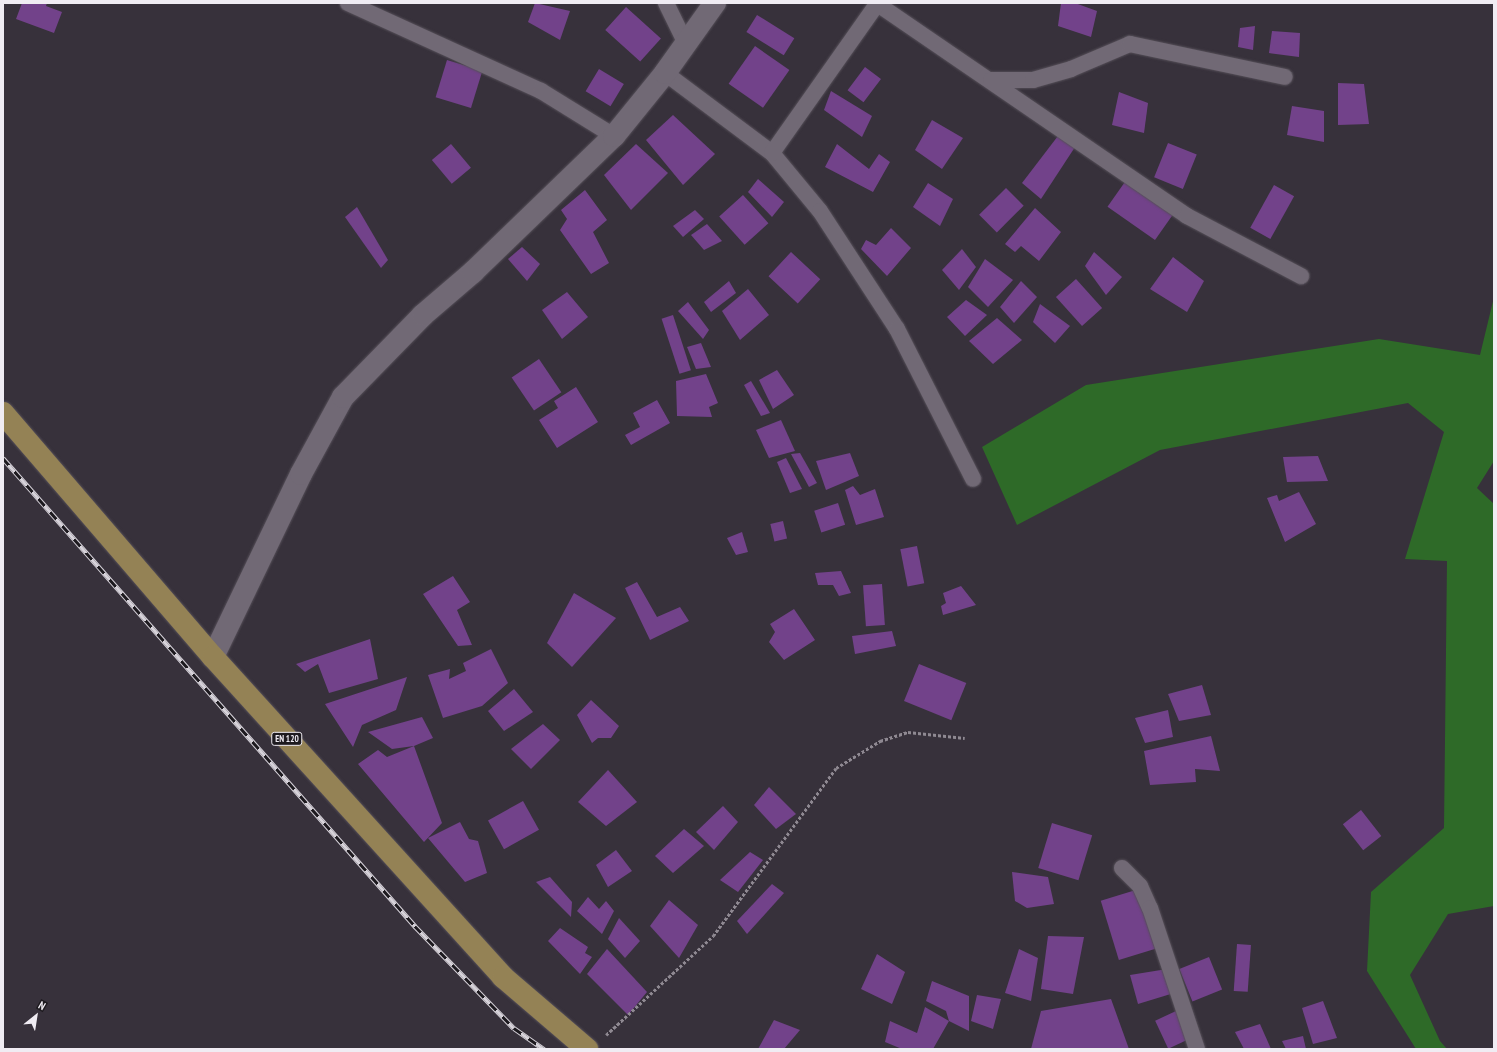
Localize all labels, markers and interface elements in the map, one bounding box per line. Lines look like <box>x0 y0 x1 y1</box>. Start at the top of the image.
road number: EN 120 <box>271 732 303 746</box>
north arrow <box>16 996 56 1036</box>
text: N <box>36 998 48 1013</box>

